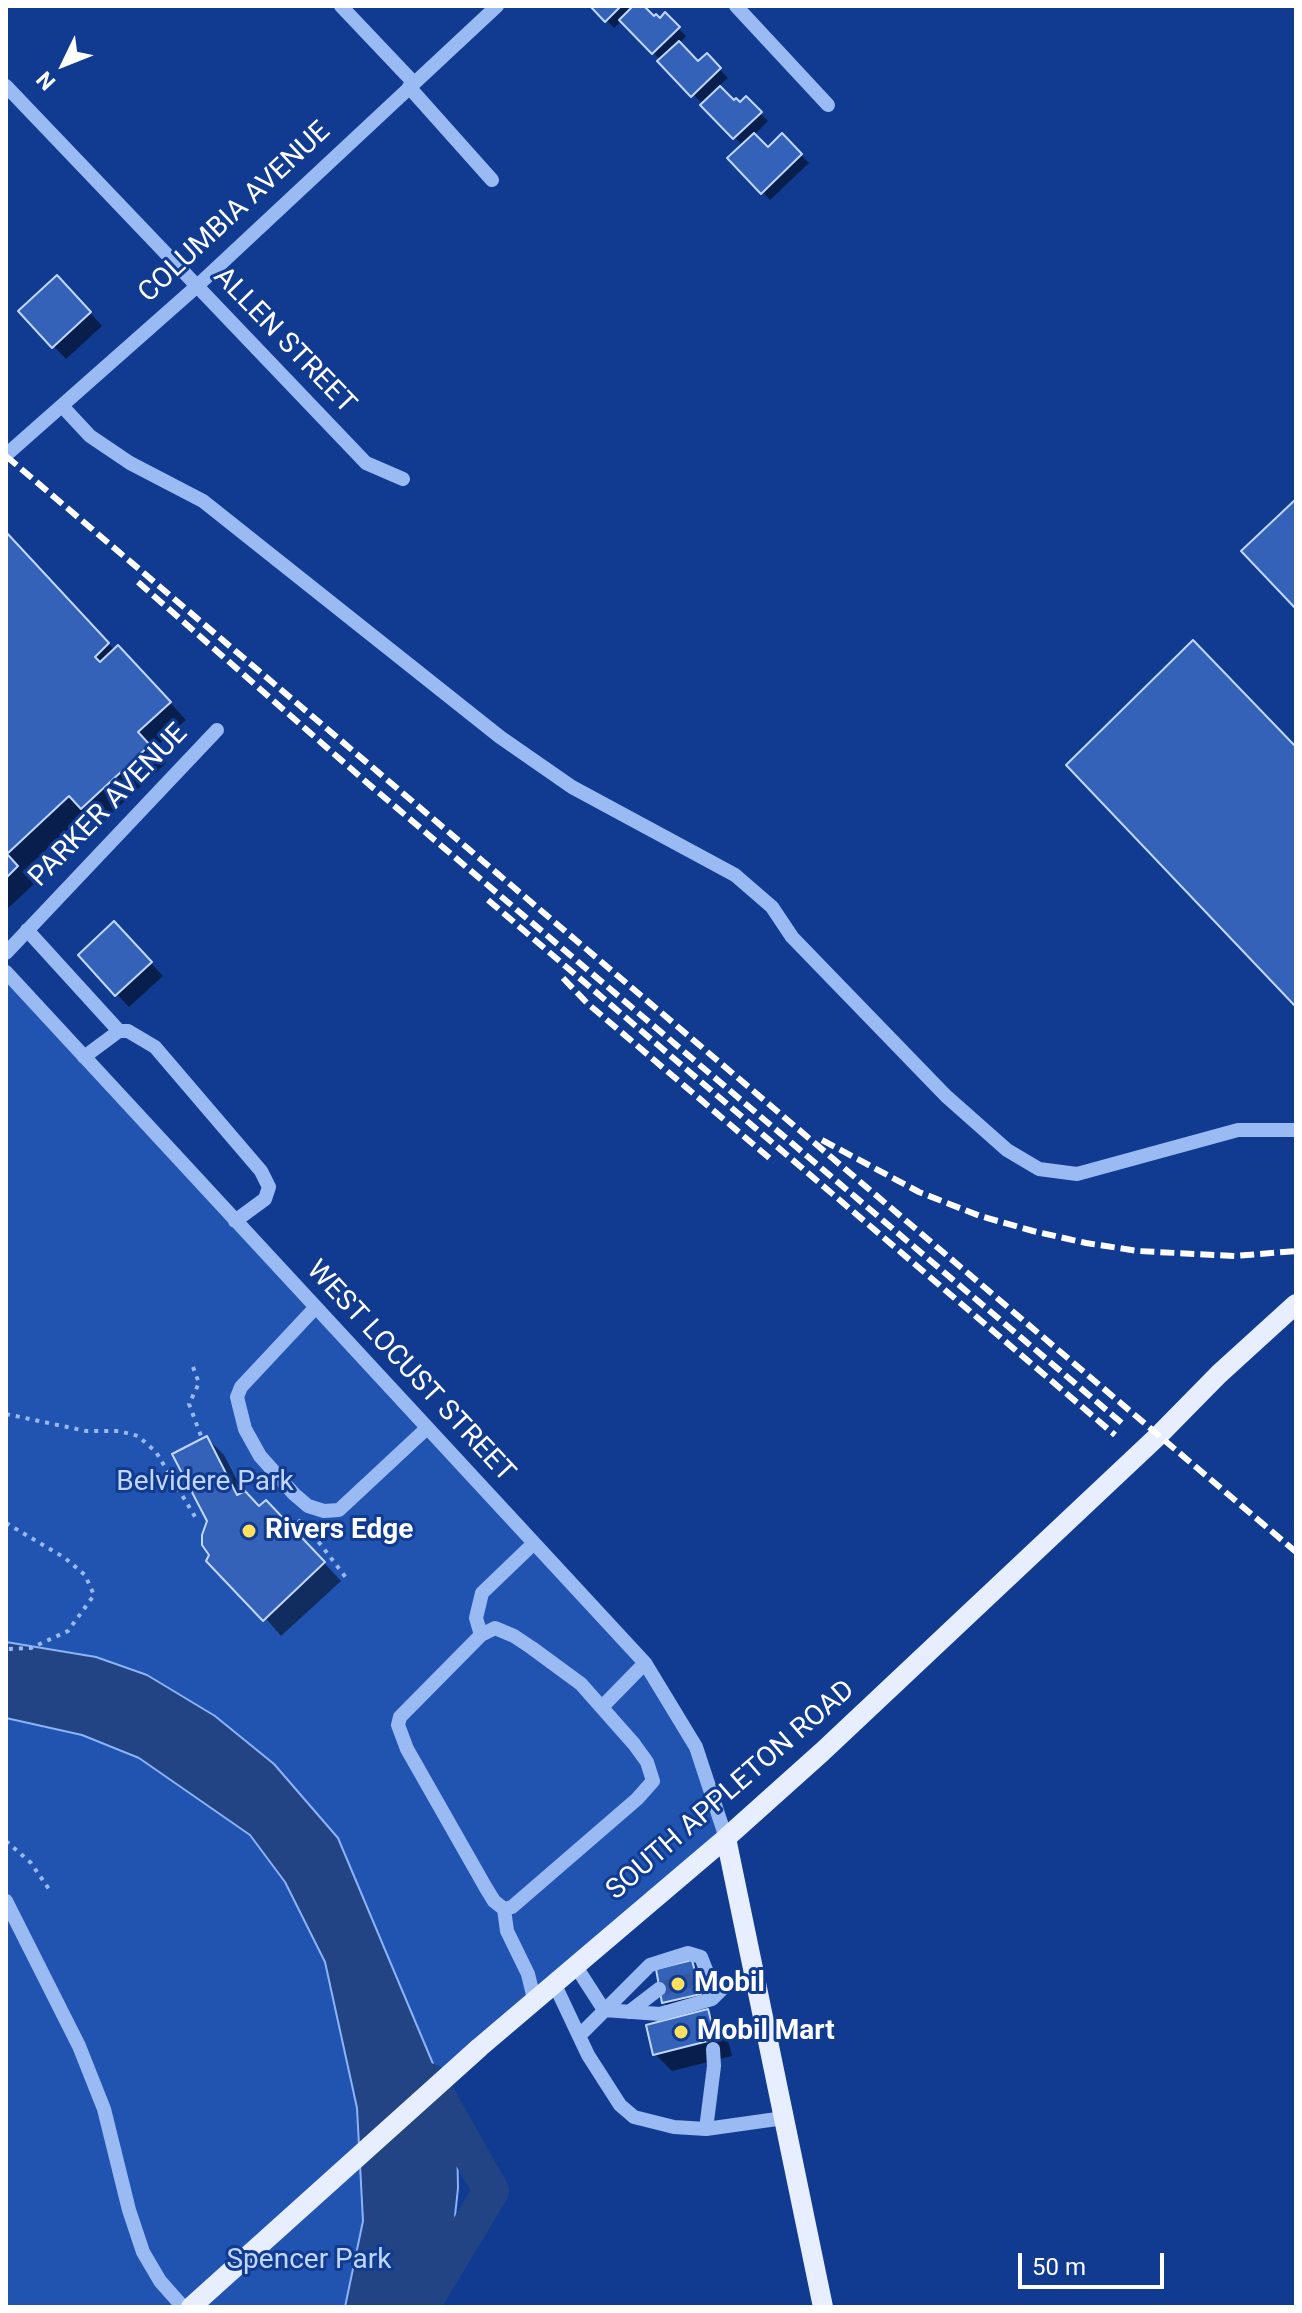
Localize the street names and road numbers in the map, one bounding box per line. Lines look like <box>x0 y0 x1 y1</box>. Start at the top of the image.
street label: COLUMBIA AVENUE <box>132 116 338 310</box>
street label: ALLEN STREET <box>206 261 362 421</box>
street label: PARKER AVENUE <box>23 717 195 895</box>
street label: WEST LOCUST STREET <box>299 1254 521 1490</box>
street label: SOUTH APPLETON ROAD <box>600 1674 862 1908</box>

